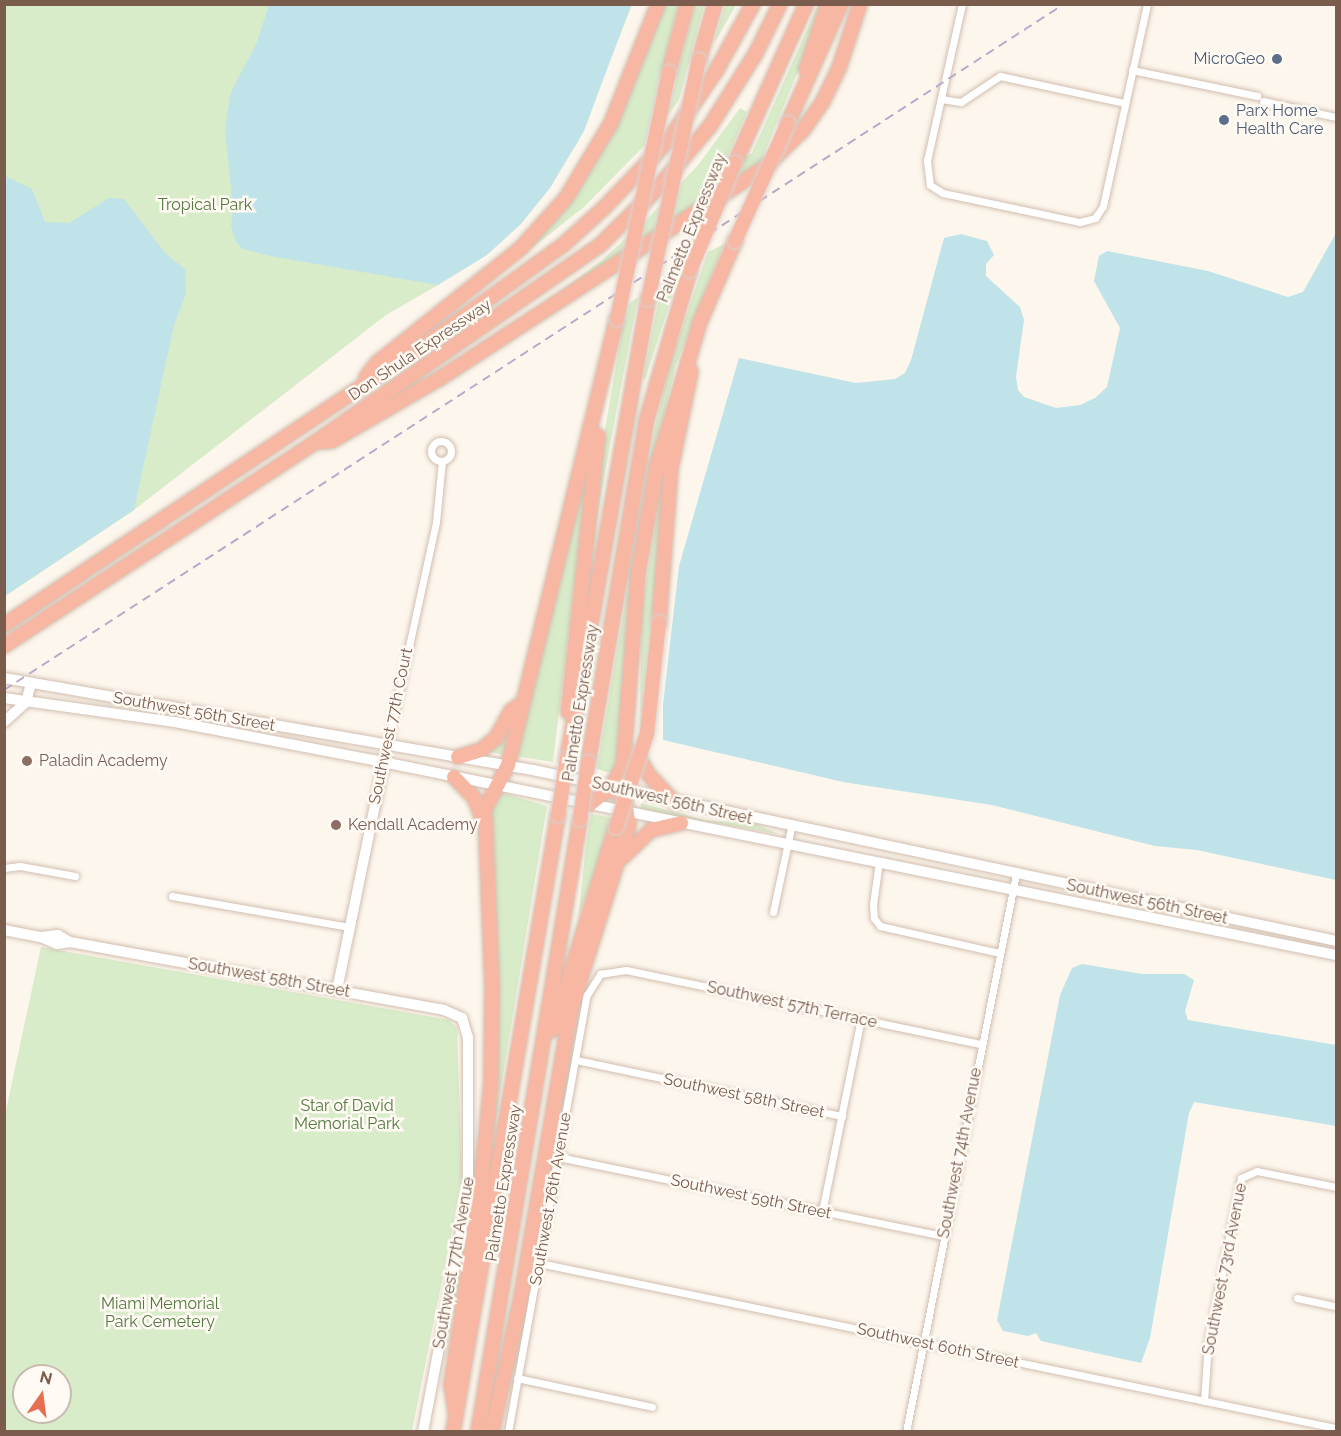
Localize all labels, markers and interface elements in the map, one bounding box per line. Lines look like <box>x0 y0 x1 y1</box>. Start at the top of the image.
place label: MicroGeo <box>1193 49 1265 69</box>
marker: MicroGeo <box>1270 52 1284 66</box>
place label: Parx Home Health Care <box>1236 101 1323 139</box>
marker: Parx Home Health Care <box>1217 113 1231 127</box>
street label: Palmetto Expressway <box>653 151 731 305</box>
park label: Tropical Park <box>157 195 253 215</box>
street label: Don Shula Expressway <box>345 295 495 405</box>
street label: Palmetto Expressway <box>559 623 603 783</box>
street label: Southwest 77th Court <box>365 646 417 806</box>
street label: Southwest 56th Street <box>112 688 276 736</box>
place label: Paladin Academy <box>39 751 168 771</box>
marker: Paladin Academy <box>20 754 34 768</box>
street label: Southwest 56th Street <box>590 773 754 829</box>
place label: Kendall Academy <box>348 815 479 835</box>
marker: Kendall Academy <box>329 818 343 832</box>
street label: Southwest 56th Street <box>1065 876 1229 928</box>
street label: Southwest 58th Street <box>187 954 351 1002</box>
street label: Southwest 57th Terrace <box>705 978 879 1032</box>
street label: Southwest 74th Avenue <box>934 1066 986 1240</box>
street label: Southwest 58th Street <box>662 1070 826 1122</box>
park label: Star of David Memorial Park <box>294 1096 400 1134</box>
street label: Palmetto Expressway <box>482 1103 526 1263</box>
street label: Southwest 76th Avenue <box>526 1111 576 1287</box>
street label: Southwest 59th Street <box>669 1171 833 1223</box>
street label: Southwest 77th Avenue <box>429 1175 479 1351</box>
street label: Southwest 73rd Avenue <box>1199 1181 1251 1357</box>
park label: Miami Memorial Park Cemetery <box>101 1294 219 1332</box>
street label: Southwest 60th Street <box>855 1319 1021 1373</box>
north arrow <box>12 1364 72 1424</box>
text: N <box>38 1367 54 1389</box>

